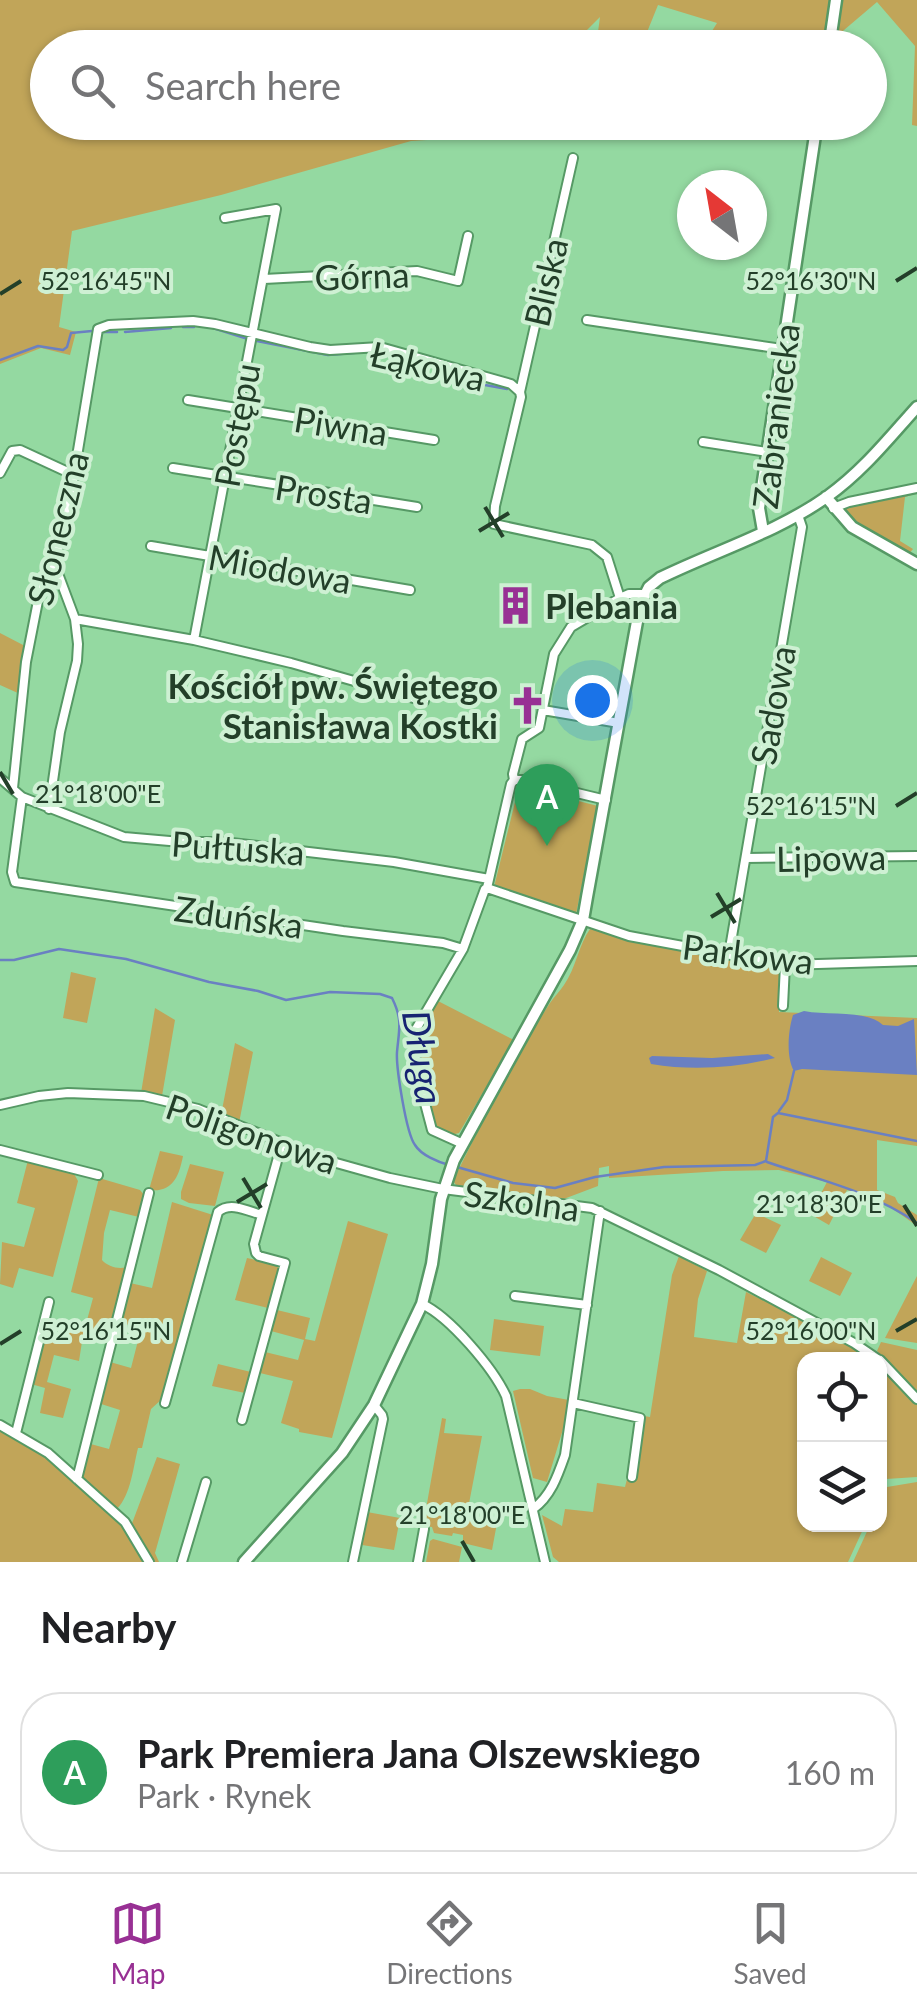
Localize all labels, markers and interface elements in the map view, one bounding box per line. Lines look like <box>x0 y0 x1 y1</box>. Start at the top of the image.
search box <box>30 30 887 140</box>
icon: search <box>65 58 120 113</box>
text: Search here <box>145 62 341 108</box>
north arrow <box>677 170 767 260</box>
street label: Bliska <box>514 234 576 330</box>
street label: Górna <box>314 252 410 298</box>
text: 52°16'45"N <box>41 265 171 295</box>
text: 52°16'30"N <box>746 265 876 295</box>
street label: Zabraniecka <box>743 321 807 511</box>
street label: Łąkowa <box>366 331 490 399</box>
street label: Postępu <box>204 360 268 490</box>
street label: Piwna <box>291 397 391 453</box>
street label: Słoneczna <box>18 447 96 609</box>
street label: Prosta <box>272 465 376 521</box>
street label: Miodowa <box>205 535 355 601</box>
building icon: Plebania <box>494 584 536 626</box>
place label: Plebania <box>545 584 678 626</box>
street label: Sadowa <box>741 642 803 768</box>
place label: Kościół pw. Świętego Stanisława Kostki <box>168 664 498 746</box>
your location <box>567 675 618 726</box>
church icon: Kościół pw. Świętego Stanisława Kostki <box>507 684 549 726</box>
pin: A <box>514 764 580 846</box>
text: 21°18'00"E <box>35 778 161 808</box>
text: 52°16'15"N <box>746 790 876 820</box>
street label: Pułtuska <box>170 821 306 873</box>
street label: Lipowa <box>776 835 886 879</box>
street label: Zduńska <box>172 886 306 946</box>
street label: Parkowa <box>680 924 816 982</box>
water label: Długa <box>394 1007 454 1107</box>
street label: Poligonowa <box>161 1084 343 1182</box>
street label: Szkolna <box>462 1171 582 1229</box>
text: 21°18'30"E <box>756 1188 882 1218</box>
text: 52°16'15"N <box>41 1315 171 1345</box>
text: 52°16'00"N <box>746 1315 876 1345</box>
map controls <box>797 1352 887 1532</box>
button: locate <box>797 1352 887 1442</box>
button: layers <box>797 1442 887 1532</box>
text: 21°18'00"E <box>399 1499 525 1529</box>
text: Nearby <box>40 1602 177 1652</box>
text: Park Premiera Jana Olszewskiego <box>137 1730 701 1776</box>
text: A <box>63 1753 86 1792</box>
text: 160 m <box>785 1753 875 1792</box>
text: Park · Rynek <box>137 1776 311 1815</box>
tab: Map <box>110 1896 166 1990</box>
tab: Directions <box>386 1896 513 1990</box>
tab: Saved <box>733 1896 807 1990</box>

